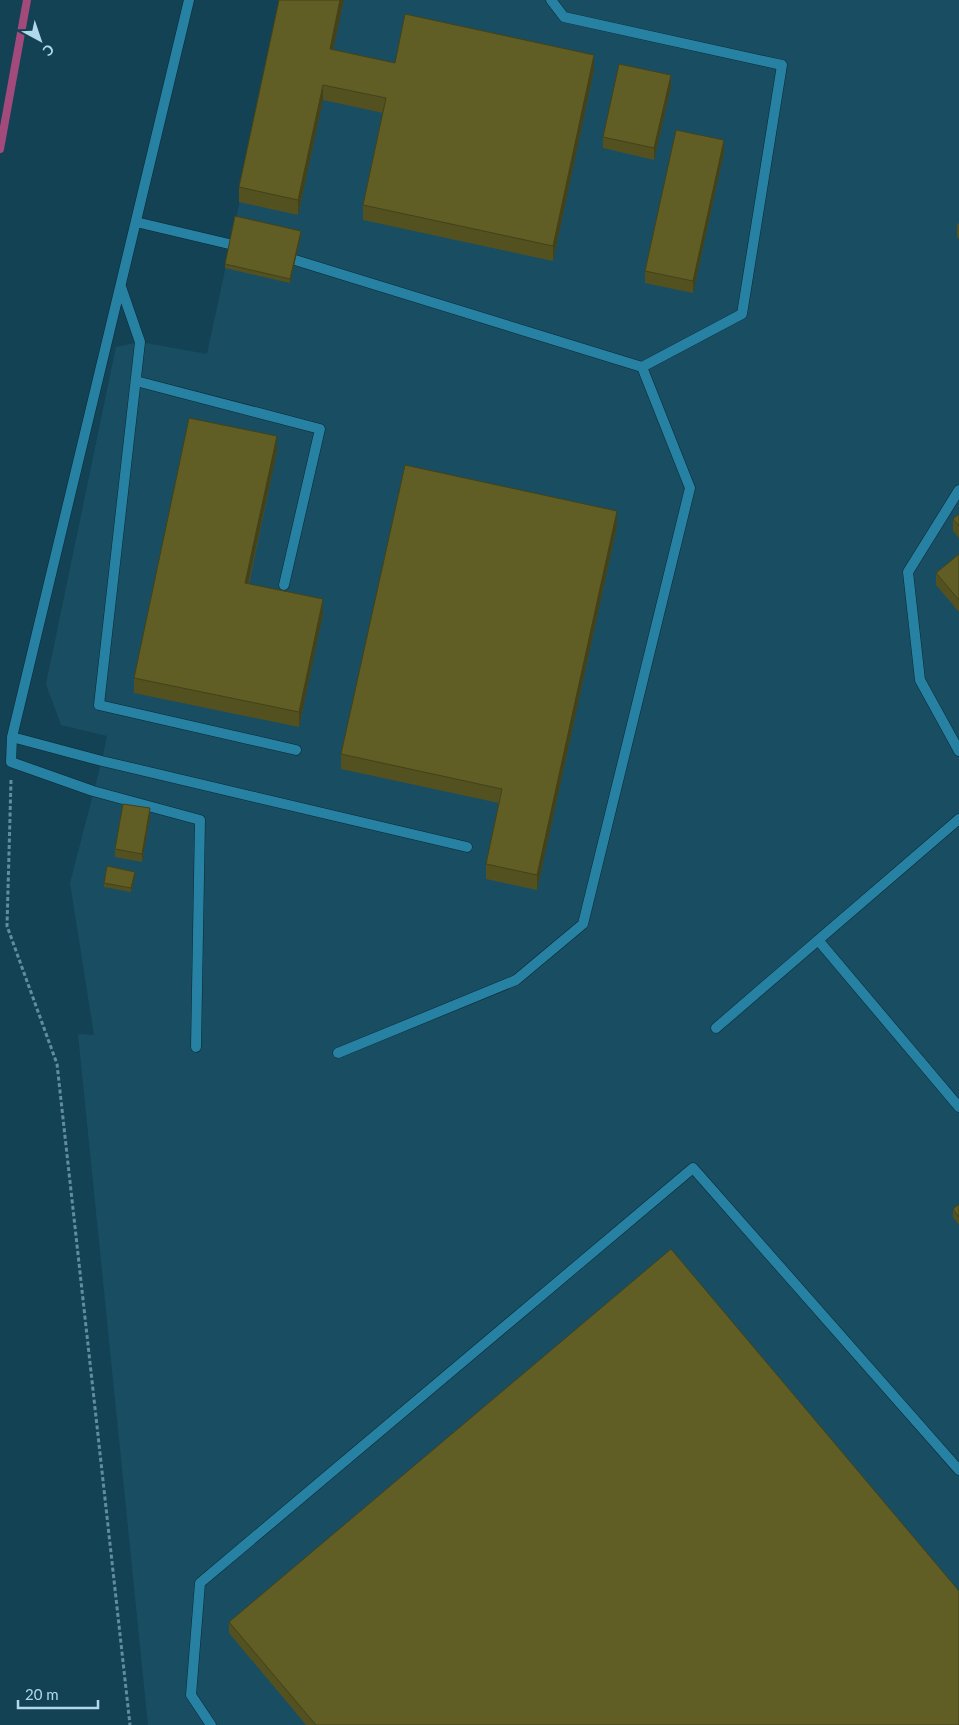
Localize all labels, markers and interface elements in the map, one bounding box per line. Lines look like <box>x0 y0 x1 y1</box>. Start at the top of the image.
north arrow <box>15 15 65 65</box>
text: С <box>39 41 58 60</box>
scale bar <box>18 1678 98 1710</box>
text: 20 m <box>25 1685 59 1703</box>

